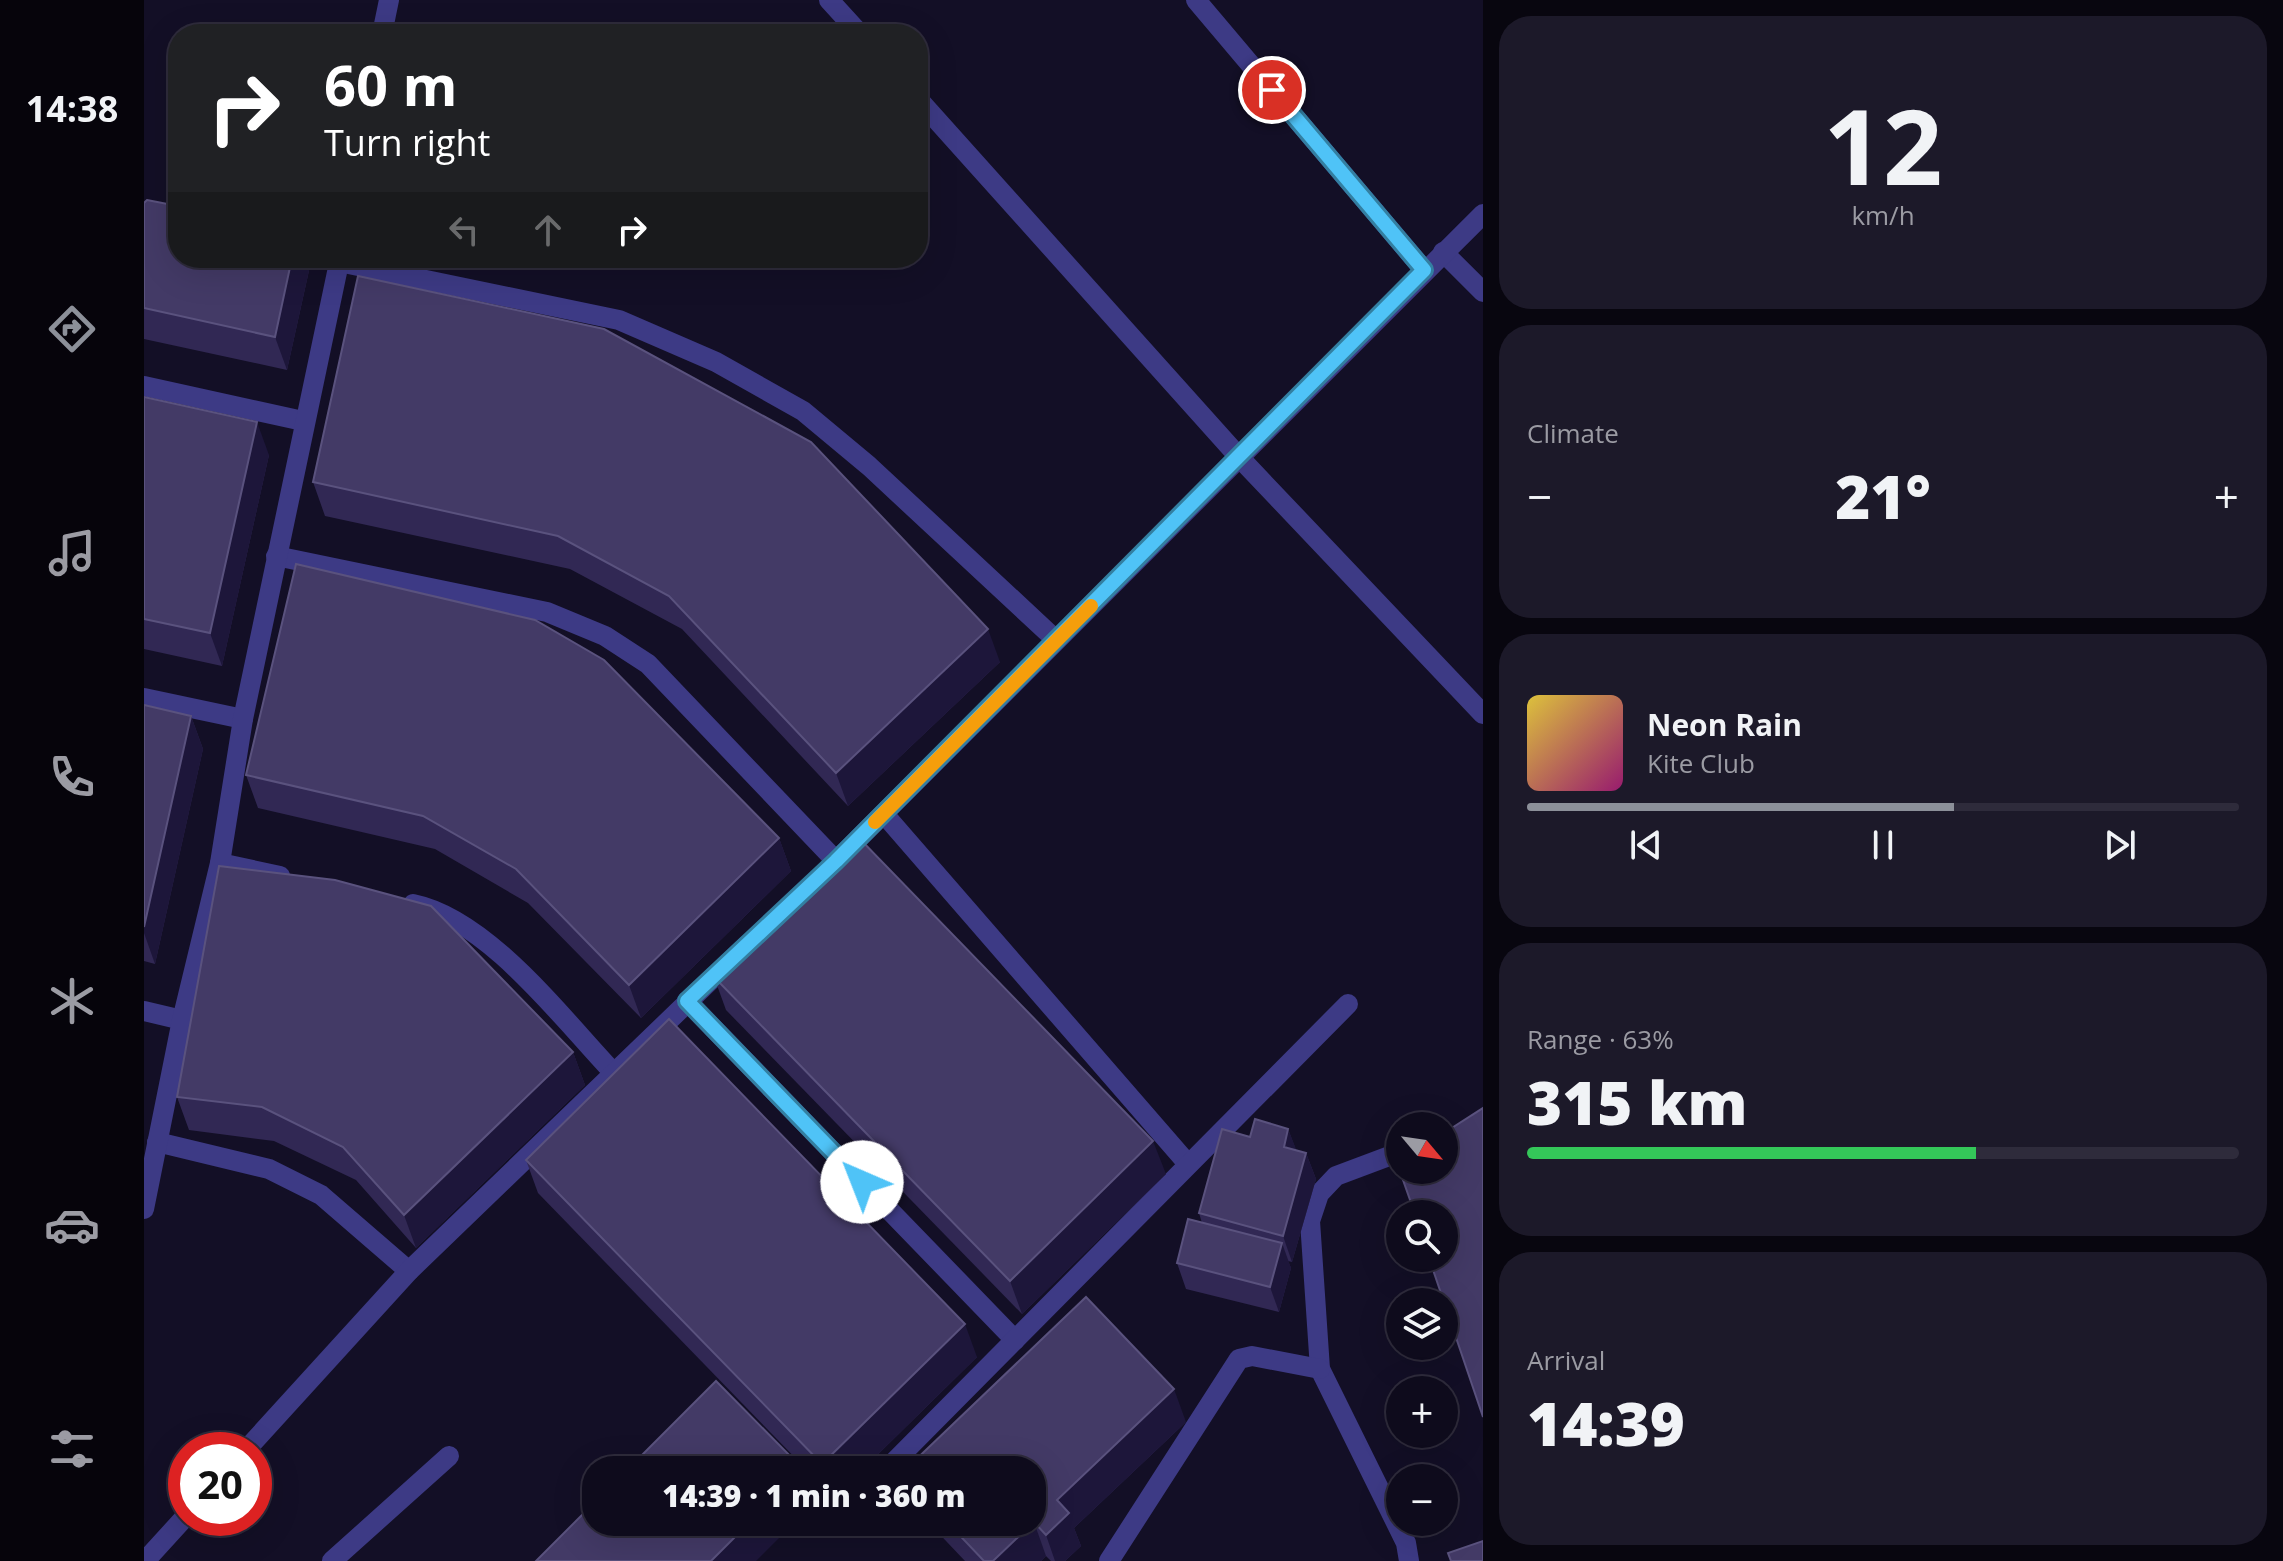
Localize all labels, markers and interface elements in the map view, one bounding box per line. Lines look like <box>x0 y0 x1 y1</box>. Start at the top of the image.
text: 60 m <box>324 46 458 122</box>
icon: right <box>192 56 296 160</box>
pin <box>1238 56 1306 124</box>
icon: arrive <box>1250 68 1294 112</box>
text: 12 <box>1824 74 1942 215</box>
text: 14:38 <box>26 84 118 133</box>
text: Turn right <box>324 118 490 167</box>
text: km/h <box>1851 197 1915 233</box>
icon: left <box>442 208 486 252</box>
icon: ahead <box>526 208 570 252</box>
icon: right <box>610 208 654 252</box>
icon: directions <box>44 301 100 357</box>
text: Climate <box>1527 415 1619 451</box>
text: 21° <box>1835 455 1931 537</box>
text: − <box>1527 466 1552 526</box>
text: + <box>2214 466 2239 526</box>
icon: music <box>44 525 100 581</box>
text: Neon Rain <box>1647 704 1802 745</box>
text: Kite Club <box>1647 745 1755 781</box>
icon: phone <box>44 749 100 805</box>
icon: previous <box>1624 823 1668 867</box>
icon: pause <box>1861 823 1905 867</box>
icon: next <box>2098 823 2142 867</box>
icon: climate <box>44 973 100 1029</box>
text: Range · 63% <box>1527 1021 1674 1057</box>
text: 315 km <box>1527 1061 1748 1143</box>
north arrow <box>1386 1112 1458 1184</box>
map controls <box>1386 1112 1458 1536</box>
position arrow <box>820 1140 904 1224</box>
icon: car <box>44 1197 100 1253</box>
button: search <box>1386 1200 1458 1272</box>
button: layers <box>1386 1288 1458 1360</box>
text: Arrival <box>1527 1342 1605 1378</box>
button: + <box>1386 1376 1458 1448</box>
text: 14:39 <box>1527 1382 1685 1464</box>
icon: filters <box>44 1421 100 1477</box>
speed limit sign: 20 <box>168 1432 272 1536</box>
button: − <box>1386 1464 1458 1536</box>
text: 14:39 · 1 min · 360 m <box>662 1475 966 1516</box>

